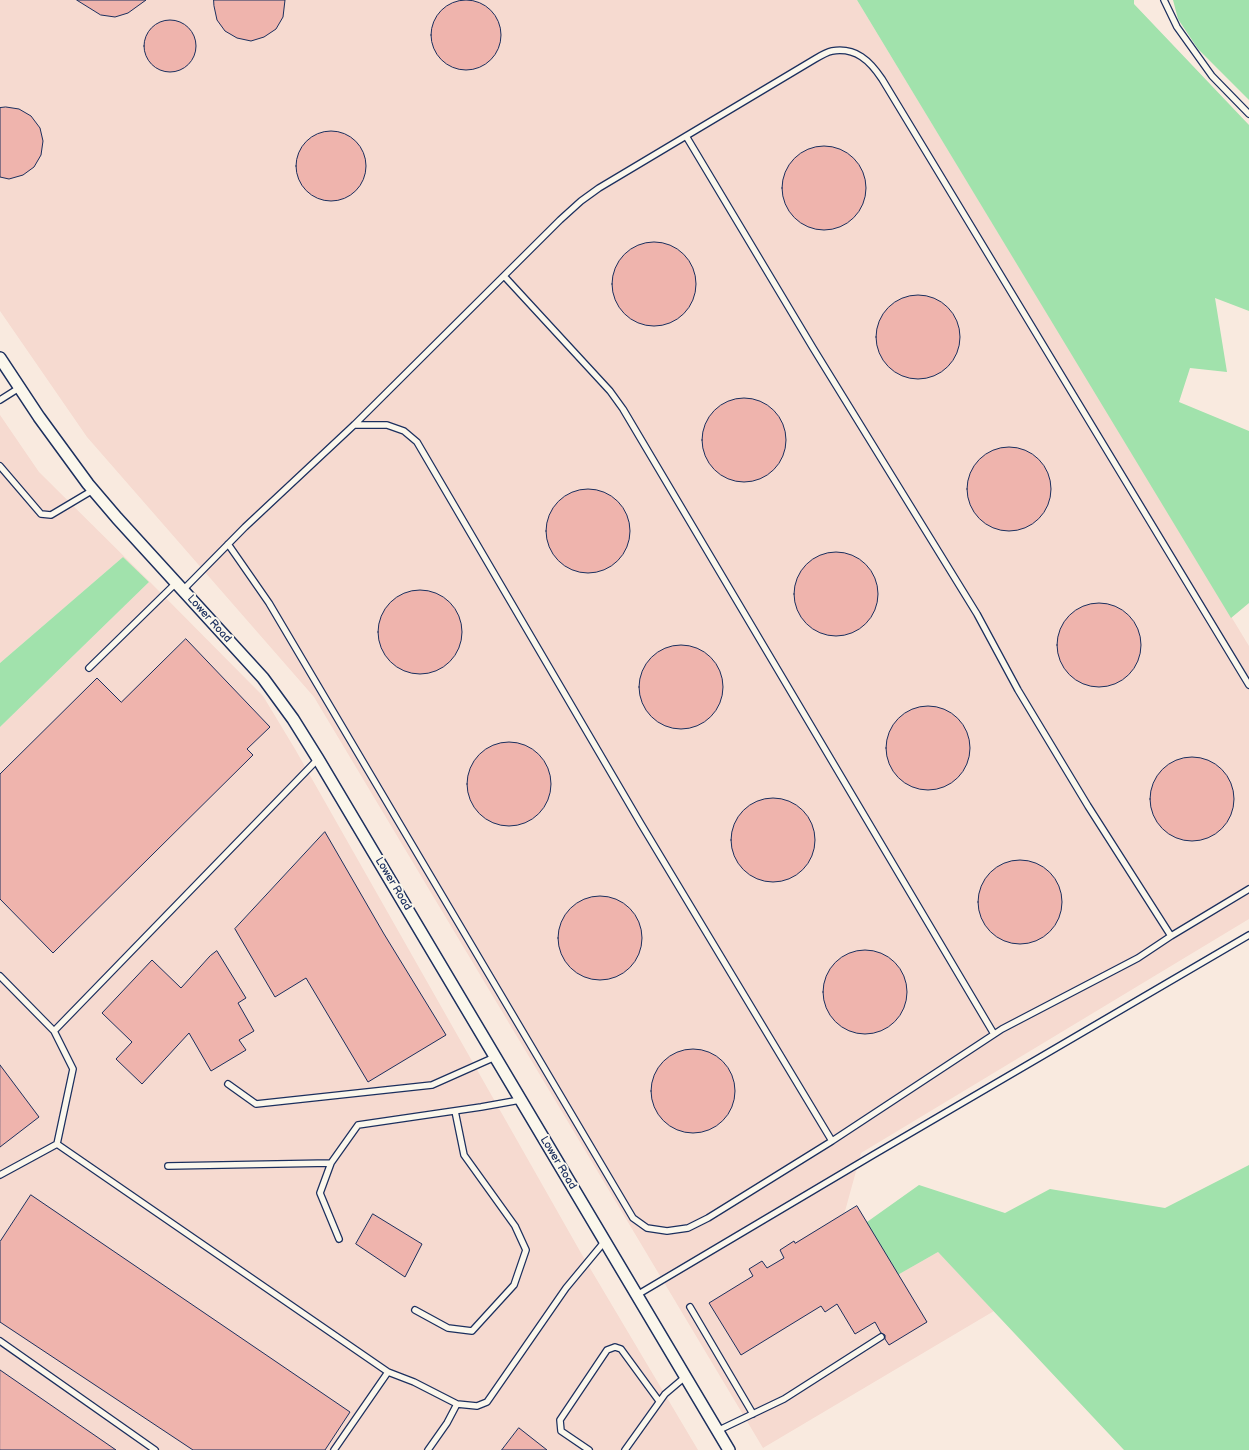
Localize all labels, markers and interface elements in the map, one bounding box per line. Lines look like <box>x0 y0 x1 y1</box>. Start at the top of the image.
street label: Lower Road <box>184 592 234 646</box>
street label: Lower Road <box>372 855 414 913</box>
street label: Lower Road <box>537 1134 579 1192</box>

